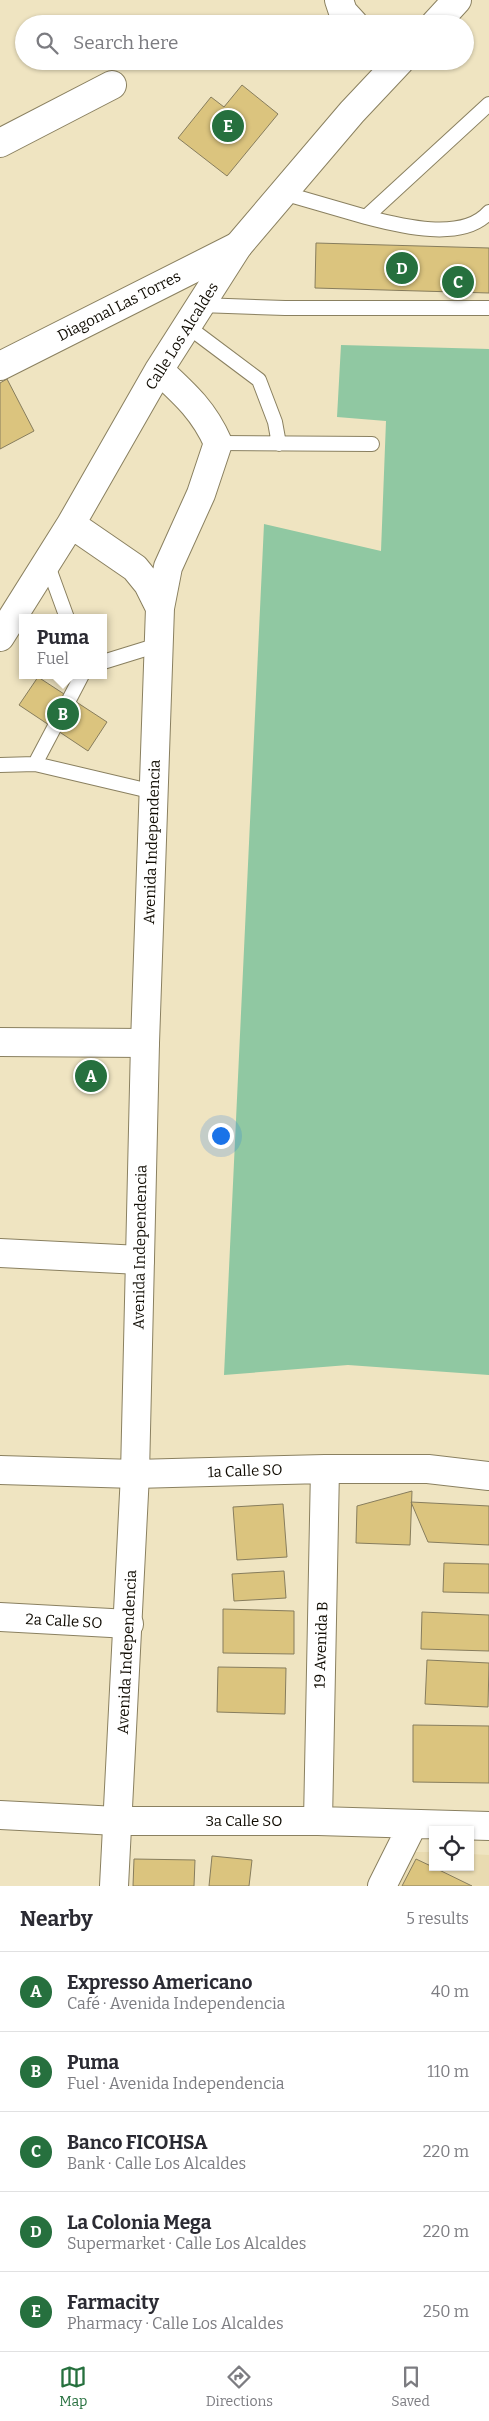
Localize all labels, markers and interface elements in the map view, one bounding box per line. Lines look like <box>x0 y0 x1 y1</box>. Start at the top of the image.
search box <box>15 15 474 70</box>
icon: search <box>33 29 61 57</box>
text: Search here <box>73 31 178 54</box>
pin: E <box>212 107 244 145</box>
pin: D <box>386 249 418 287</box>
pin: C <box>442 263 474 301</box>
street label: Diagonal Las Torres <box>54 267 184 345</box>
street label: Calle Los Alcaldes <box>142 279 222 393</box>
popup <box>19 614 107 679</box>
text: Puma <box>37 626 89 649</box>
text: Fuel <box>37 649 69 668</box>
pin: B <box>47 695 79 733</box>
street label: Avenida Independencia <box>140 759 164 925</box>
pin: A <box>75 1057 107 1095</box>
your location <box>208 1123 234 1149</box>
street label: Avenida Independencia <box>130 1165 150 1329</box>
street label: 1a Calle SO <box>207 1461 283 1481</box>
street label: Avenida Independencia <box>114 1569 140 1735</box>
street label: 19 Avenida B <box>310 1601 332 1689</box>
street label: 2a Calle SO <box>25 1610 103 1632</box>
street label: 3a Calle SO <box>206 1812 283 1830</box>
map controls <box>429 1826 474 1871</box>
button: locate <box>429 1826 474 1871</box>
text: Nearby <box>20 1906 93 1932</box>
text: 5 results <box>406 1909 469 1928</box>
text: Expresso Americano <box>67 1971 253 1994</box>
text: A <box>30 1982 42 2001</box>
text: 40 m <box>431 1982 469 2001</box>
text: Café · Avenida Independencia <box>67 1994 285 2013</box>
text: Puma <box>67 2051 119 2074</box>
text: B <box>31 2062 41 2081</box>
text: 110 m <box>427 2062 469 2081</box>
text: Fuel · Avenida Independencia <box>67 2074 285 2093</box>
text: Banco FICOHSA <box>67 2131 208 2154</box>
text: C <box>31 2142 41 2161</box>
text: 220 m <box>423 2142 469 2161</box>
text: Bank · Calle Los Alcaldes <box>67 2154 246 2173</box>
text: La Colonia Mega <box>67 2211 211 2234</box>
text: D <box>30 2222 42 2241</box>
text: 220 m <box>423 2222 469 2241</box>
text: Supermarket · Calle Los Alcaldes <box>67 2234 307 2253</box>
text: Farmacity <box>67 2291 159 2314</box>
text: E <box>31 2302 41 2321</box>
text: 250 m <box>423 2302 469 2321</box>
text: Pharmacy · Calle Los Alcaldes <box>67 2314 284 2333</box>
tab: Map <box>59 2363 87 2410</box>
tab: Directions <box>206 2363 273 2410</box>
tab: Saved <box>391 2363 430 2410</box>

